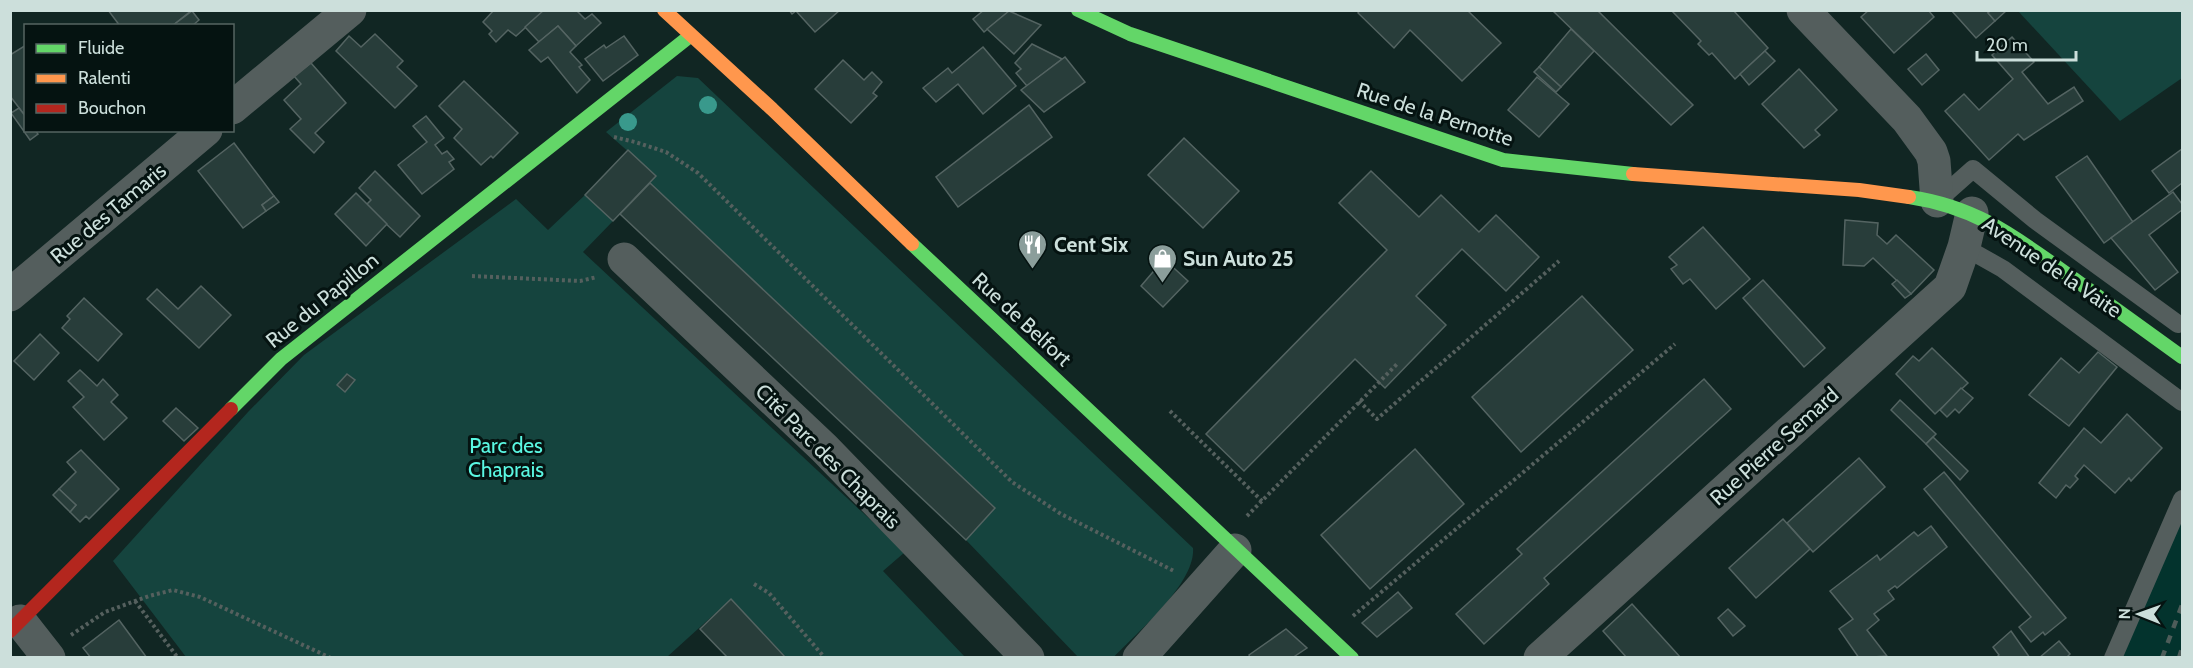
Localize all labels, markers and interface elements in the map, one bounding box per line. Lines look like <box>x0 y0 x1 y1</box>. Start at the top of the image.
legend <box>24 24 234 132</box>
scale bar <box>1977 24 2076 62</box>
text: 20 m <box>1986 34 2028 56</box>
text: Fluide <box>78 37 124 59</box>
text: Ralenti <box>78 67 131 89</box>
street label: Rue de la Pernotte <box>1354 77 1517 151</box>
text: Bouchon <box>78 97 146 119</box>
street label: Rue des Tamaris <box>45 157 171 269</box>
street label: Avenue de la Vaite <box>1978 211 2127 323</box>
restaurant icon: Cent Six <box>1017 228 1049 270</box>
place label: Cent Six <box>1054 232 1129 257</box>
shop icon: Sun Auto 25 <box>1146 242 1178 284</box>
place label: Sun Auto 25 <box>1183 246 1294 271</box>
street label: Rue du Papillon <box>261 247 383 353</box>
street label: Rue de Belfort <box>967 267 1077 371</box>
street label: Cité Parc des Chaprais <box>750 378 906 534</box>
street label: Rue Pierre Semard <box>1705 382 1843 510</box>
park label: Parc des Chaprais <box>468 433 544 482</box>
north arrow <box>2109 584 2169 644</box>
text: N <box>2115 608 2134 620</box>

